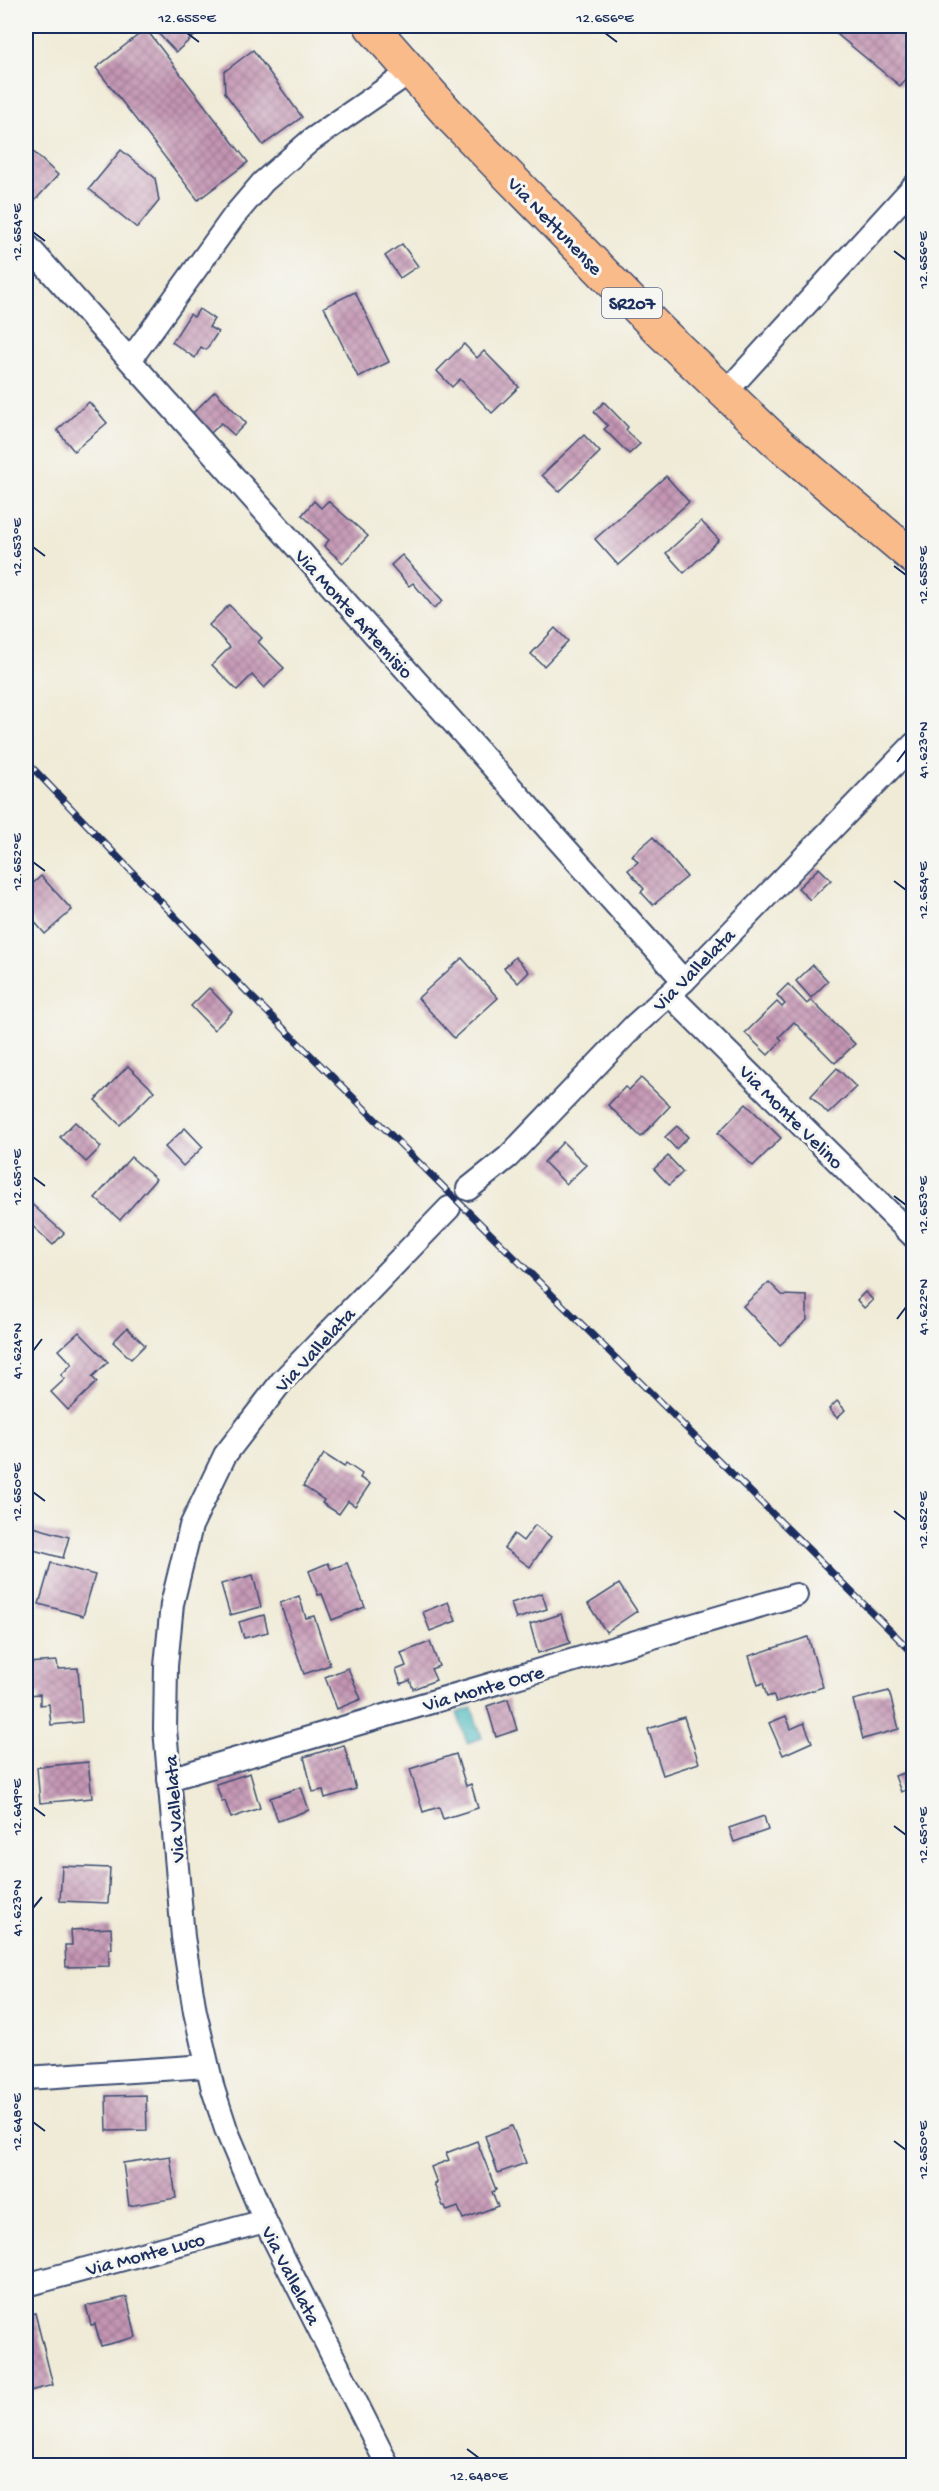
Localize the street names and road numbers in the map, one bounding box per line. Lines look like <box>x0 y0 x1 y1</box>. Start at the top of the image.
street label: Via Nettunense <box>500 173 606 282</box>
road number: SR207 <box>602 288 662 318</box>
street label: Via Monte Artemisio <box>288 545 417 685</box>
street label: Via Vallelata <box>649 925 742 1018</box>
street label: Via Monte Velino <box>732 1061 847 1176</box>
street label: Via Vallelata <box>271 1304 362 1399</box>
street label: Via Monte Ocre <box>420 1662 548 1719</box>
street label: Via Vallelata <box>161 1753 192 1864</box>
street label: Via Vallelata <box>254 2223 324 2330</box>
street label: Via Monte Luco <box>83 2229 208 2284</box>

